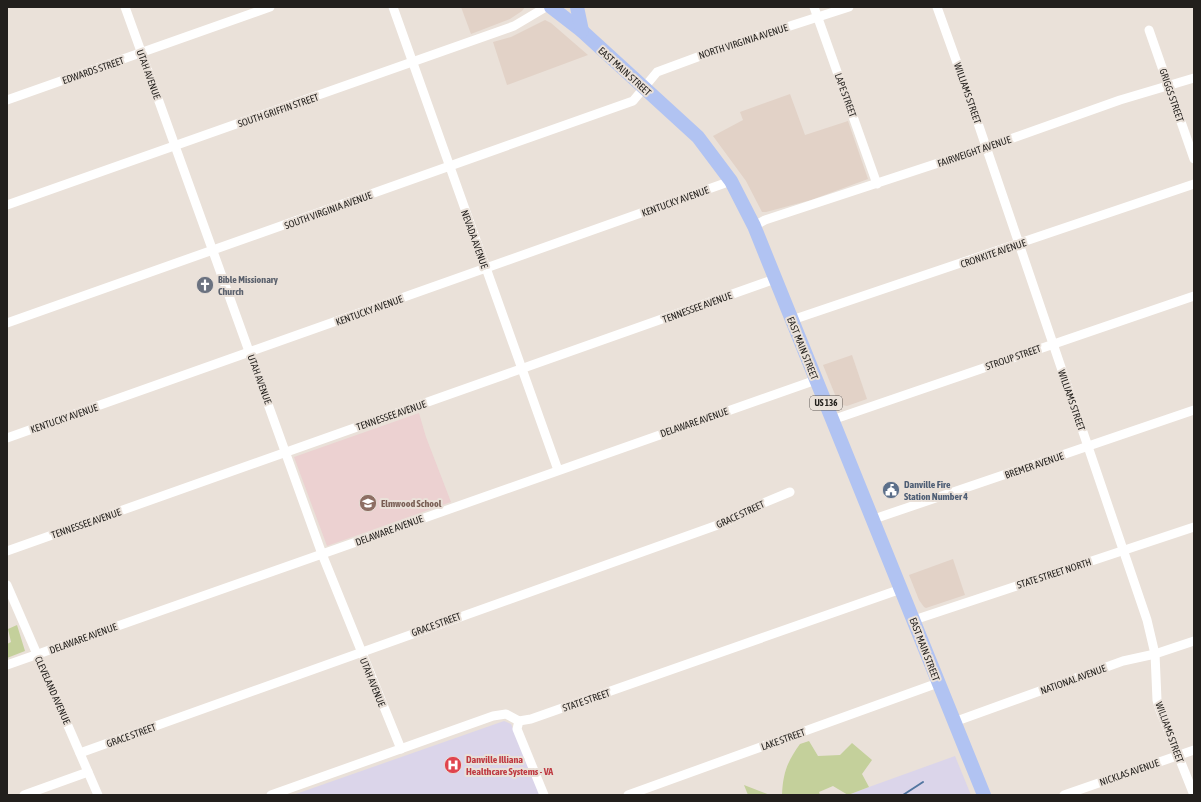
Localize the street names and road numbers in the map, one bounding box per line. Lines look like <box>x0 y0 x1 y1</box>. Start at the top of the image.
street label: NORTH VIRGINIA AVENUE <box>697 22 790 61</box>
street label: EAST MAIN STREET <box>596 45 654 98</box>
street label: UTAH AVENUE <box>134 48 163 101</box>
street label: EDWARDS STREET <box>61 55 126 86</box>
street label: WILLIAMS STREET <box>952 61 983 126</box>
street label: GRIGGS STREET <box>1157 67 1186 124</box>
street label: LAPE STREET <box>833 72 859 119</box>
street label: SOUTH GRIFFIN STREET <box>236 91 321 129</box>
street label: FAIRWEIGHT AVENUE <box>936 133 1013 169</box>
street label: KENTUCKY AVENUE <box>640 184 711 219</box>
street label: SOUTH VIRGINIA AVENUE <box>283 189 374 231</box>
street label: NEVADA AVENUE <box>459 208 490 271</box>
street label: CRONKITE AVENUE <box>959 237 1028 270</box>
street label: TENNESSEE AVENUE <box>661 290 734 325</box>
street label: KENTUCKY AVENUE <box>334 293 405 328</box>
street label: EAST MAIN STREET <box>785 315 820 382</box>
street label: STROUP STREET <box>984 343 1043 372</box>
street label: UTAH AVENUE <box>245 353 274 406</box>
street label: WILLIAMS STREET <box>1056 368 1087 433</box>
road number: US 136 <box>810 396 842 410</box>
street label: TENNESSEE AVENUE <box>355 398 428 433</box>
street label: KENTUCKY AVENUE <box>29 402 100 435</box>
street label: DELAWARE AVENUE <box>659 405 730 439</box>
street label: BREMER AVENUE <box>1003 450 1066 481</box>
street label: GRACE STREET <box>714 498 767 530</box>
street label: TENNESSEE AVENUE <box>50 506 123 541</box>
street label: DELAWARE AVENUE <box>354 513 425 548</box>
street label: STATE STREET NORTH <box>1016 556 1093 591</box>
street label: GRACE STREET <box>410 610 463 639</box>
street label: EAST MAIN STREET <box>907 616 942 683</box>
street label: DELAWARE AVENUE <box>48 621 119 656</box>
street label: CLEVELAND AVENUE <box>33 654 73 727</box>
street label: UTAH AVENUE <box>358 656 388 709</box>
street label: NATIONAL AVENUE <box>1039 662 1108 696</box>
street label: STATE STREET <box>561 687 612 714</box>
street label: WILLIAMS STREET <box>1153 700 1186 765</box>
street label: GRACE STREET <box>105 721 158 750</box>
street label: LAKE STREET <box>760 726 807 752</box>
street label: NICKLAS AVENUE <box>1098 757 1161 788</box>

